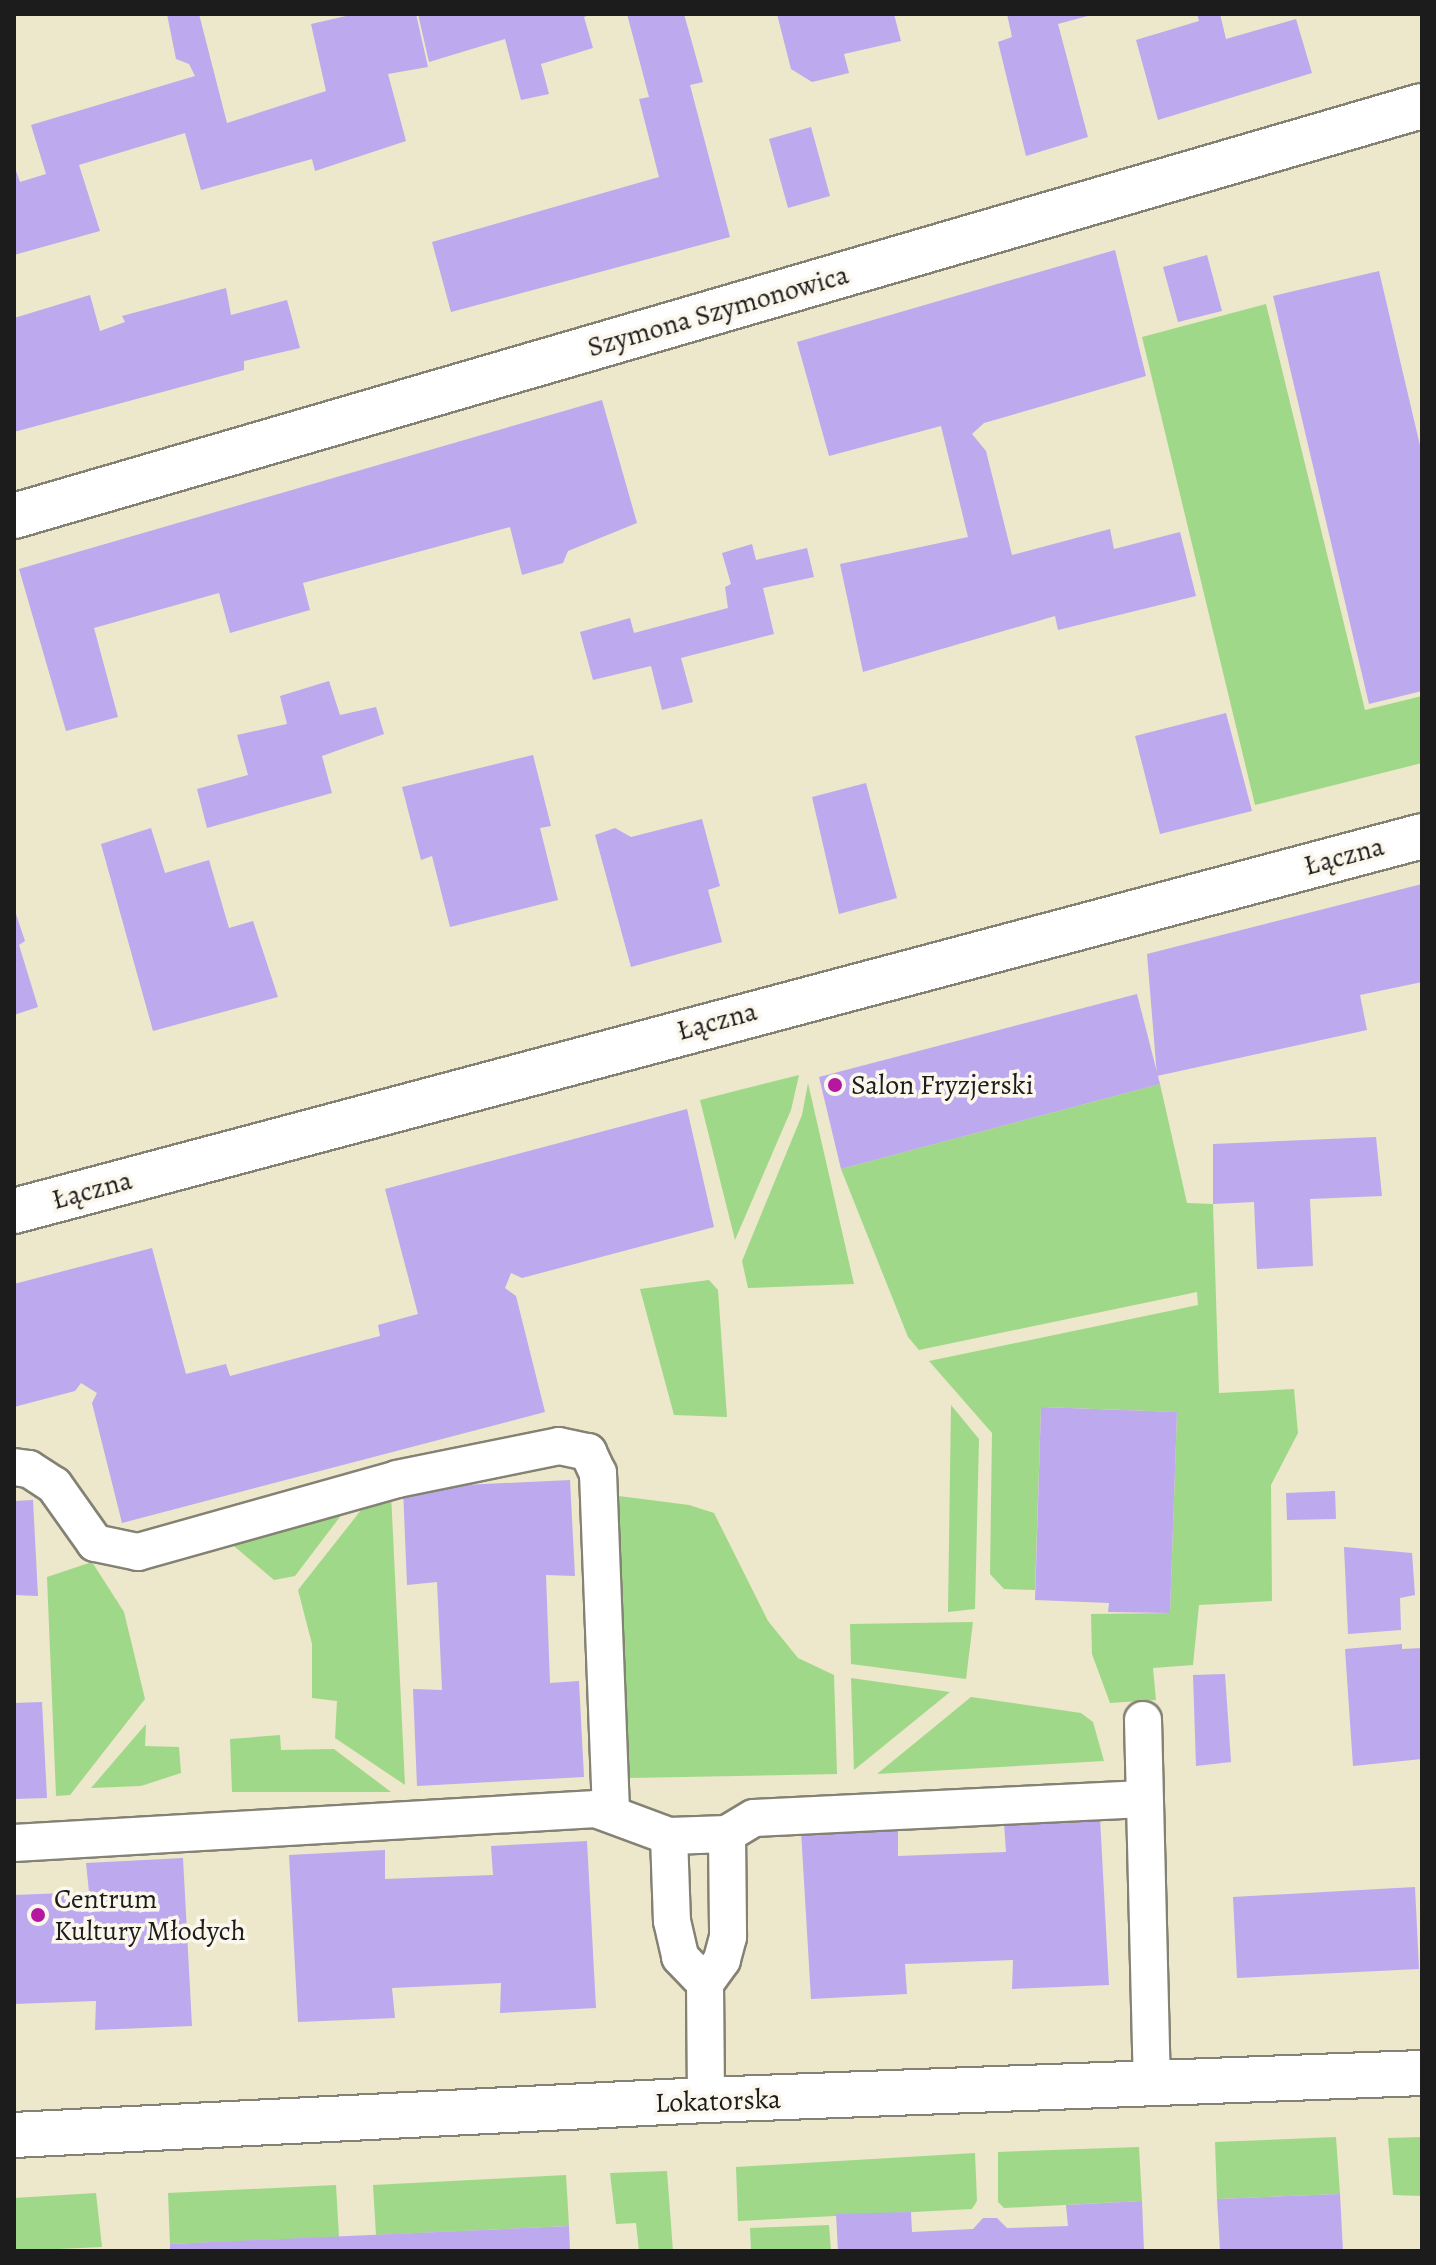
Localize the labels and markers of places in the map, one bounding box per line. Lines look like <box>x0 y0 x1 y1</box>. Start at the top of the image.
place label: Salon Fryzjerski <box>851 1068 1034 1102</box>
marker: Salon Fryzjerski <box>826 1076 844 1094</box>
place label: Centrum Kultury Młodych <box>54 1882 246 1948</box>
marker: Centrum Kultury Młodych <box>29 1906 47 1924</box>

